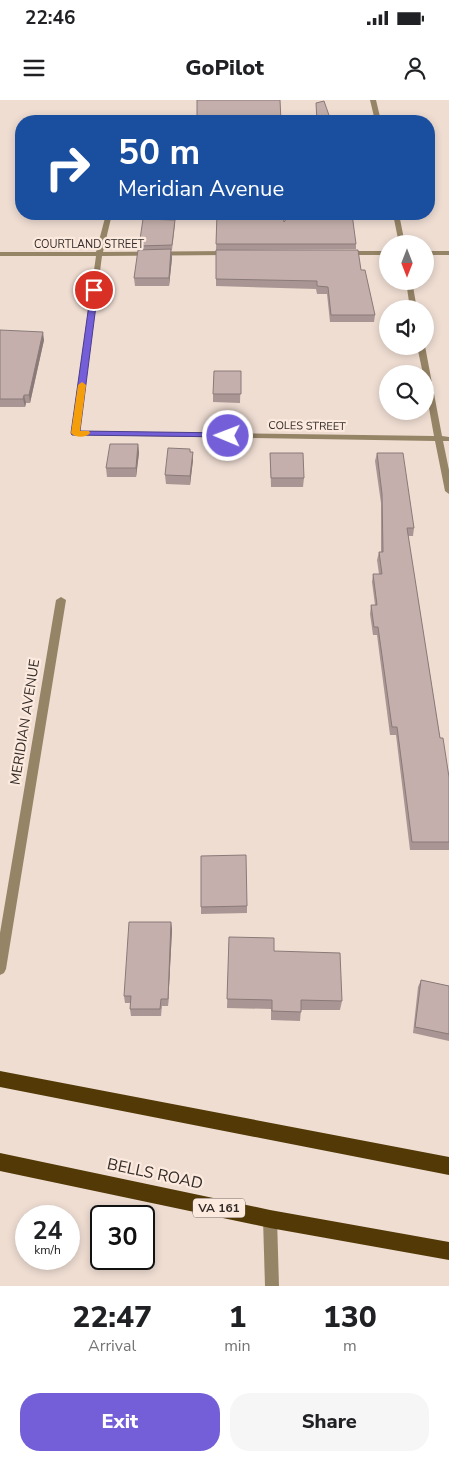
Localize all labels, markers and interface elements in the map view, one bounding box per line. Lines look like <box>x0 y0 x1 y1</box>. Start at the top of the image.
text: 22:46 <box>25 5 75 31</box>
text: GoPilot <box>185 53 264 83</box>
icon: menu <box>20 54 48 82</box>
icon: person <box>401 54 429 82</box>
text: 50 m <box>118 129 200 176</box>
icon: right <box>35 135 100 200</box>
text: Meridian Avenue <box>118 174 284 204</box>
north arrow <box>379 235 434 290</box>
map controls <box>379 235 434 420</box>
street label: COURTLAND STREET <box>34 237 144 252</box>
pin <box>73 269 115 311</box>
icon: arrive <box>80 276 108 304</box>
button: sound <box>379 300 434 355</box>
button: search <box>379 365 434 420</box>
position arrow <box>201 409 253 461</box>
street label: COLES STREET <box>268 418 346 434</box>
street label: MERIDIAN AVENUE <box>6 658 44 786</box>
street label: BELLS ROAD <box>105 1153 205 1195</box>
road number: VA 161 <box>193 1198 245 1218</box>
speed limit sign: 30 <box>90 1205 155 1270</box>
text: 24 <box>32 1214 63 1248</box>
text: km/h <box>34 1242 61 1258</box>
text: 22:47 <box>72 1297 152 1338</box>
text: 1 <box>228 1297 246 1338</box>
text: 130 <box>323 1297 377 1338</box>
text: Arrival <box>88 1335 136 1357</box>
text: min <box>224 1335 251 1357</box>
text: m <box>343 1335 357 1357</box>
button: Exit <box>20 1393 220 1451</box>
button: Share <box>230 1393 429 1451</box>

